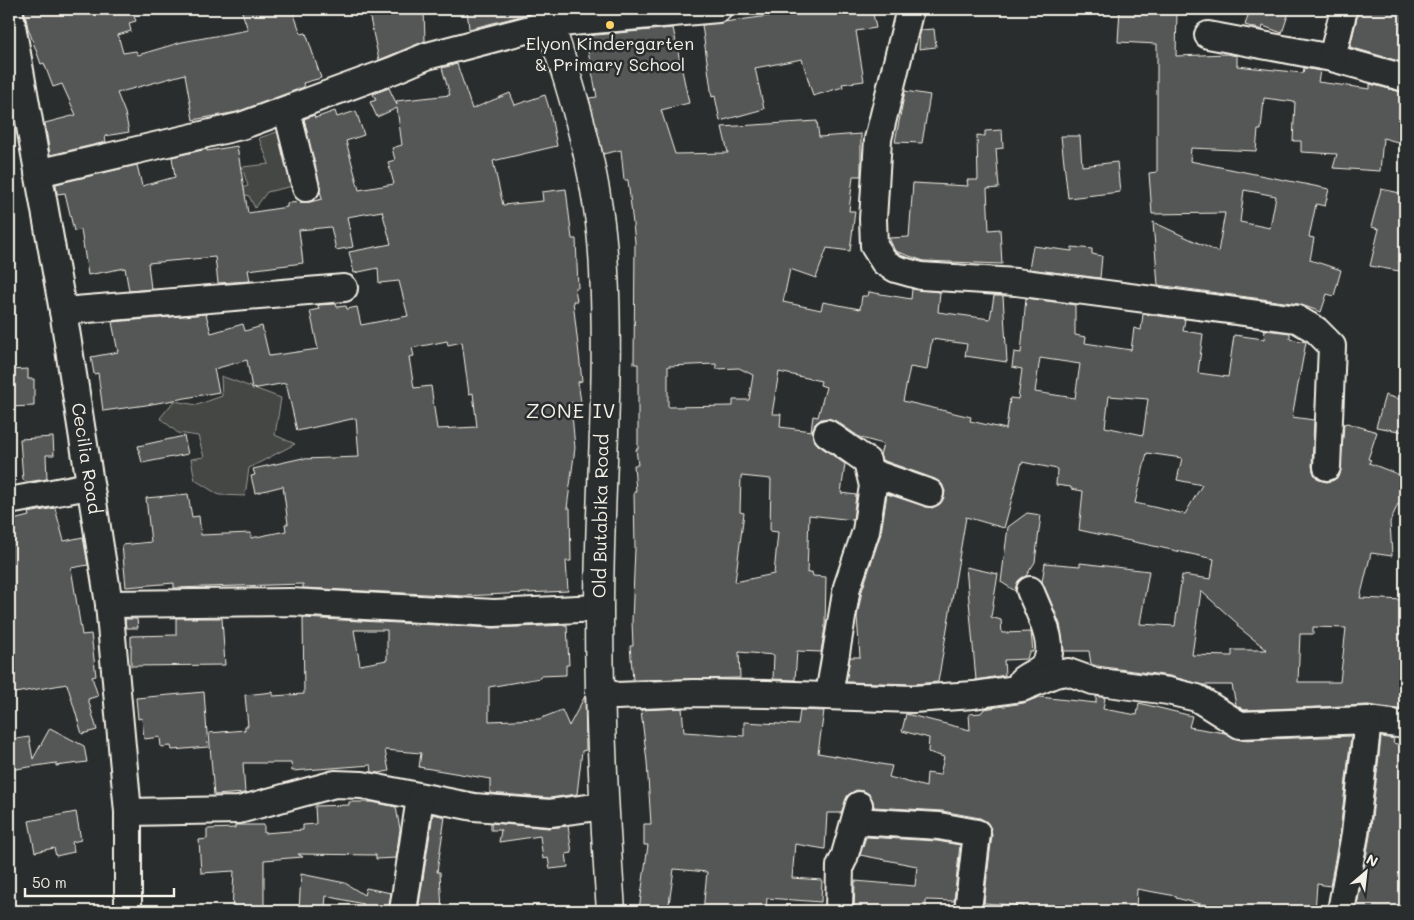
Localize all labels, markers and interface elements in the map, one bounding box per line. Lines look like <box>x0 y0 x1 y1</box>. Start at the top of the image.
marker: Elyon Kindergarten & Primary School <box>604 19 616 31</box>
place label: Elyon Kindergarten & Primary School <box>526 31 694 76</box>
district label: ZONE IV <box>526 397 616 423</box>
street label: Cecilia Road <box>67 401 108 515</box>
street label: Old Butabika Road <box>587 434 613 598</box>
north arrow <box>1342 848 1392 898</box>
text: N <box>1363 849 1381 871</box>
scale bar <box>25 865 174 897</box>
text: 50 m <box>32 872 67 892</box>

